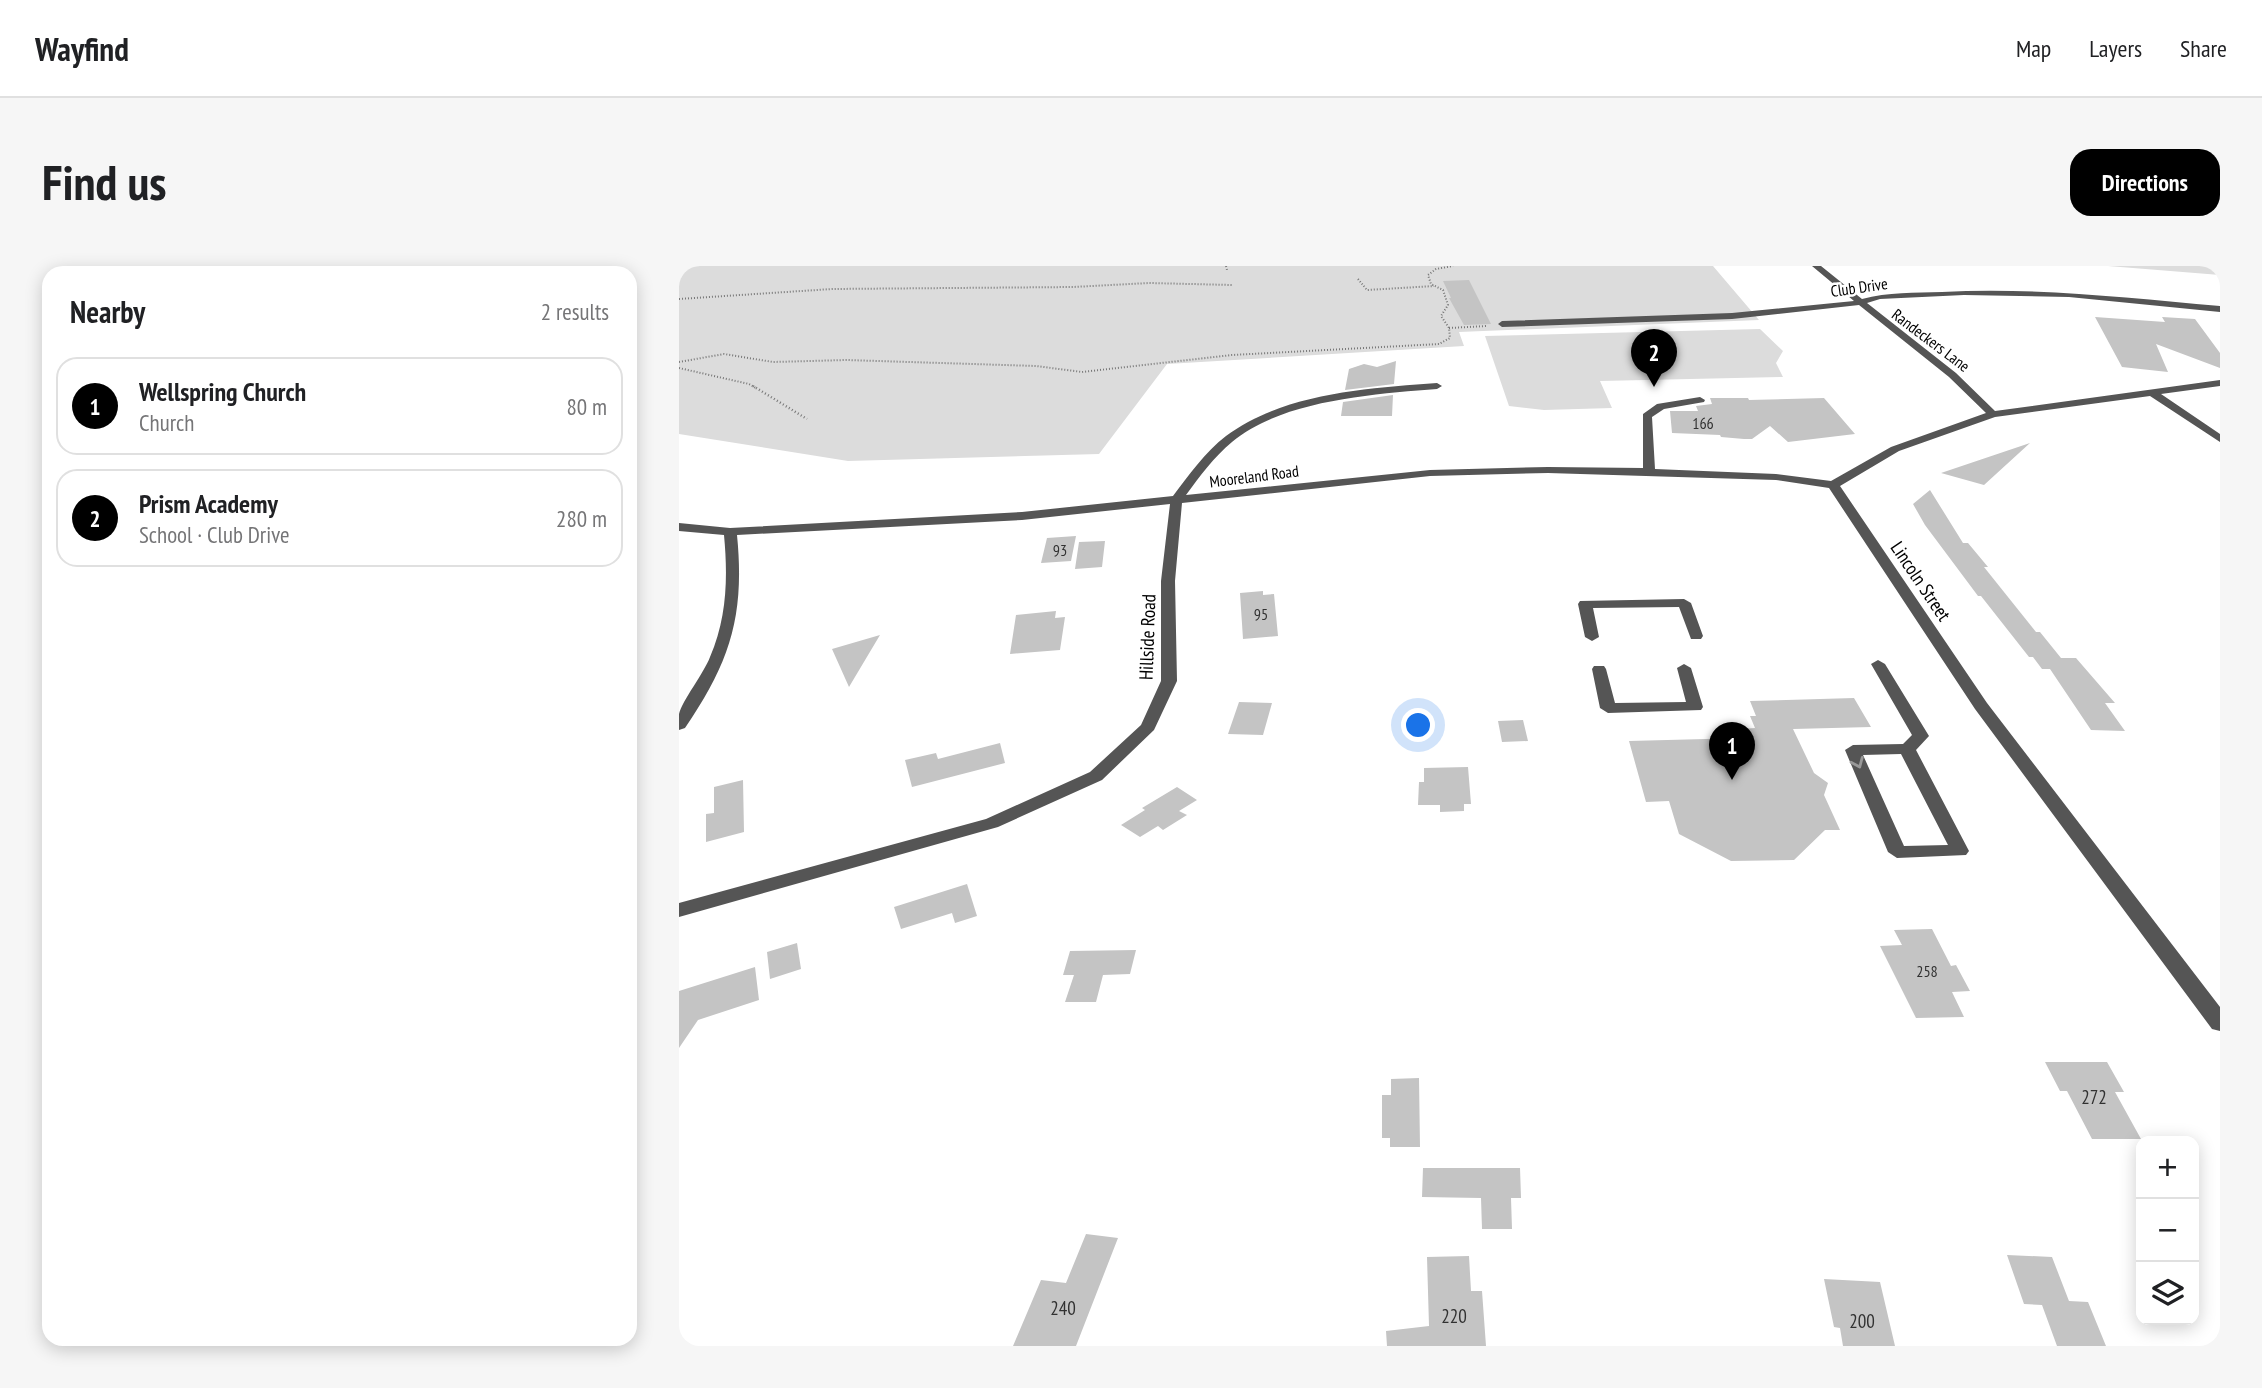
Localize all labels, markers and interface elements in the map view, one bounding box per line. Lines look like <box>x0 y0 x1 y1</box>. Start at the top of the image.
text: Wayfind <box>35 27 129 70</box>
text: Map <box>2016 33 2051 64</box>
text: Layers <box>2089 33 2142 64</box>
text: Share <box>2180 33 2227 64</box>
button: Directions <box>2070 149 2220 216</box>
text: Find us <box>42 150 166 214</box>
street label: Club Drive <box>1829 273 1889 301</box>
text: Nearby <box>70 292 145 331</box>
text: 2 results <box>541 297 609 326</box>
street label: Randeckers Lane <box>1888 304 1974 376</box>
pin: 2 <box>1631 329 1677 387</box>
text: Wellspring Church <box>139 375 306 408</box>
text: 1 <box>90 392 101 421</box>
text: 80 m <box>566 392 607 421</box>
text: Church <box>139 408 194 437</box>
house number: 166 <box>1692 413 1714 433</box>
street label: Mooreland Road <box>1208 461 1300 491</box>
text: Prism Academy <box>139 487 278 520</box>
text: 2 <box>90 504 101 533</box>
text: 280 m <box>556 504 607 533</box>
text: School · Club Drive <box>139 520 290 549</box>
street label: Lincoln Street <box>1886 537 1957 626</box>
house number: 93 <box>1053 540 1067 560</box>
street label: Hillside Road <box>1134 593 1160 681</box>
house number: 95 <box>1254 604 1268 624</box>
your location <box>1401 708 1435 742</box>
pin: 1 <box>1709 722 1755 780</box>
one-way arrow <box>1850 756 1864 768</box>
house number: 258 <box>1916 961 1938 981</box>
house number: 272 <box>2081 1085 2107 1109</box>
map controls <box>2136 1136 2199 1325</box>
button: + <box>2136 1136 2199 1199</box>
button: − <box>2136 1199 2199 1262</box>
button: layers <box>2136 1262 2199 1325</box>
house number: 240 <box>1050 1296 1076 1320</box>
house number: 220 <box>1441 1304 1467 1328</box>
house number: 200 <box>1849 1309 1875 1333</box>

